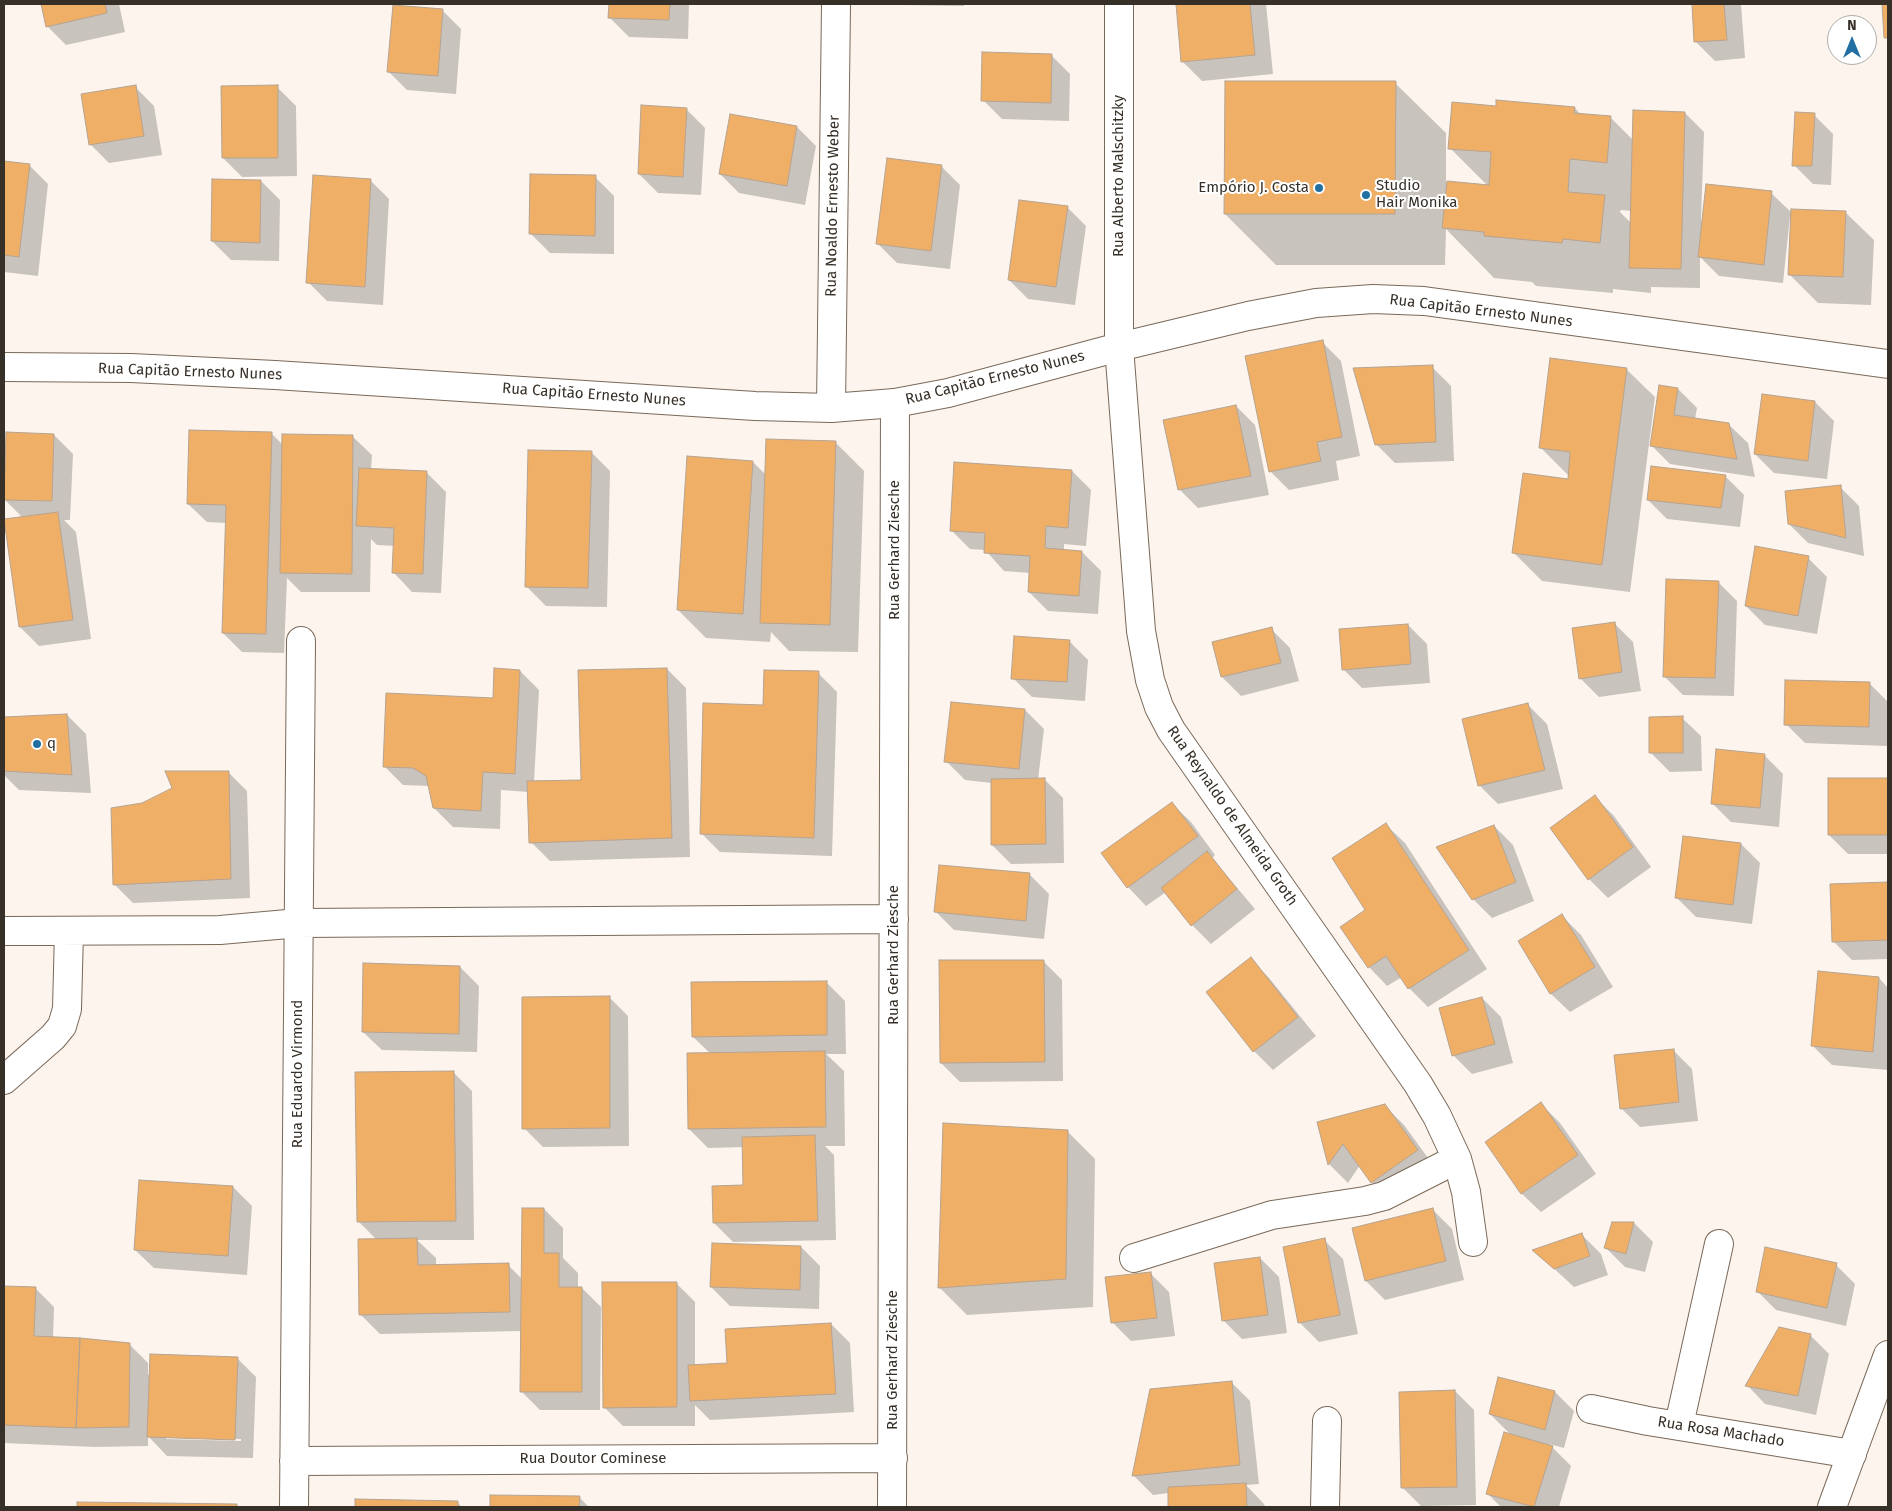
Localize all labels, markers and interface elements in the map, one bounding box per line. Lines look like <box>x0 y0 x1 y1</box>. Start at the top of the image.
north arrow <box>1827 15 1877 65</box>
text: N <box>1847 17 1857 34</box>
street label: Rua Alberto Malschitzky <box>1110 95 1128 257</box>
street label: Rua Noaldo Ernesto Weber <box>822 115 844 297</box>
place label: Studio Hair Monika <box>1376 177 1457 212</box>
place label: Empório J. Costa <box>1198 179 1309 197</box>
marker: Empório J. Costa <box>1313 182 1325 194</box>
marker: Studio Hair Monika <box>1360 189 1372 201</box>
street label: Rua Capitão Ernesto Nunes <box>1388 291 1574 331</box>
street label: Rua Capitão Ernesto Nunes <box>903 347 1087 409</box>
street label: Rua Capitão Ernesto Nunes <box>98 360 282 384</box>
street label: Rua Capitão Ernesto Nunes <box>501 380 687 410</box>
street label: Rua Gerhard Ziesche <box>886 480 904 620</box>
street label: Rua Reynaldo de Almeida Groth <box>1163 723 1301 909</box>
place label: q <box>47 735 56 753</box>
marker: q <box>31 738 43 750</box>
street label: Rua Gerhard Ziesche <box>885 885 903 1025</box>
street label: Rua Eduardo Virmond <box>289 1000 307 1148</box>
street label: Rua Gerhard Ziesche <box>884 1290 902 1430</box>
street label: Rua Rosa Machado <box>1656 1413 1786 1451</box>
street label: Rua Doutor Cominese <box>520 1450 666 1468</box>

